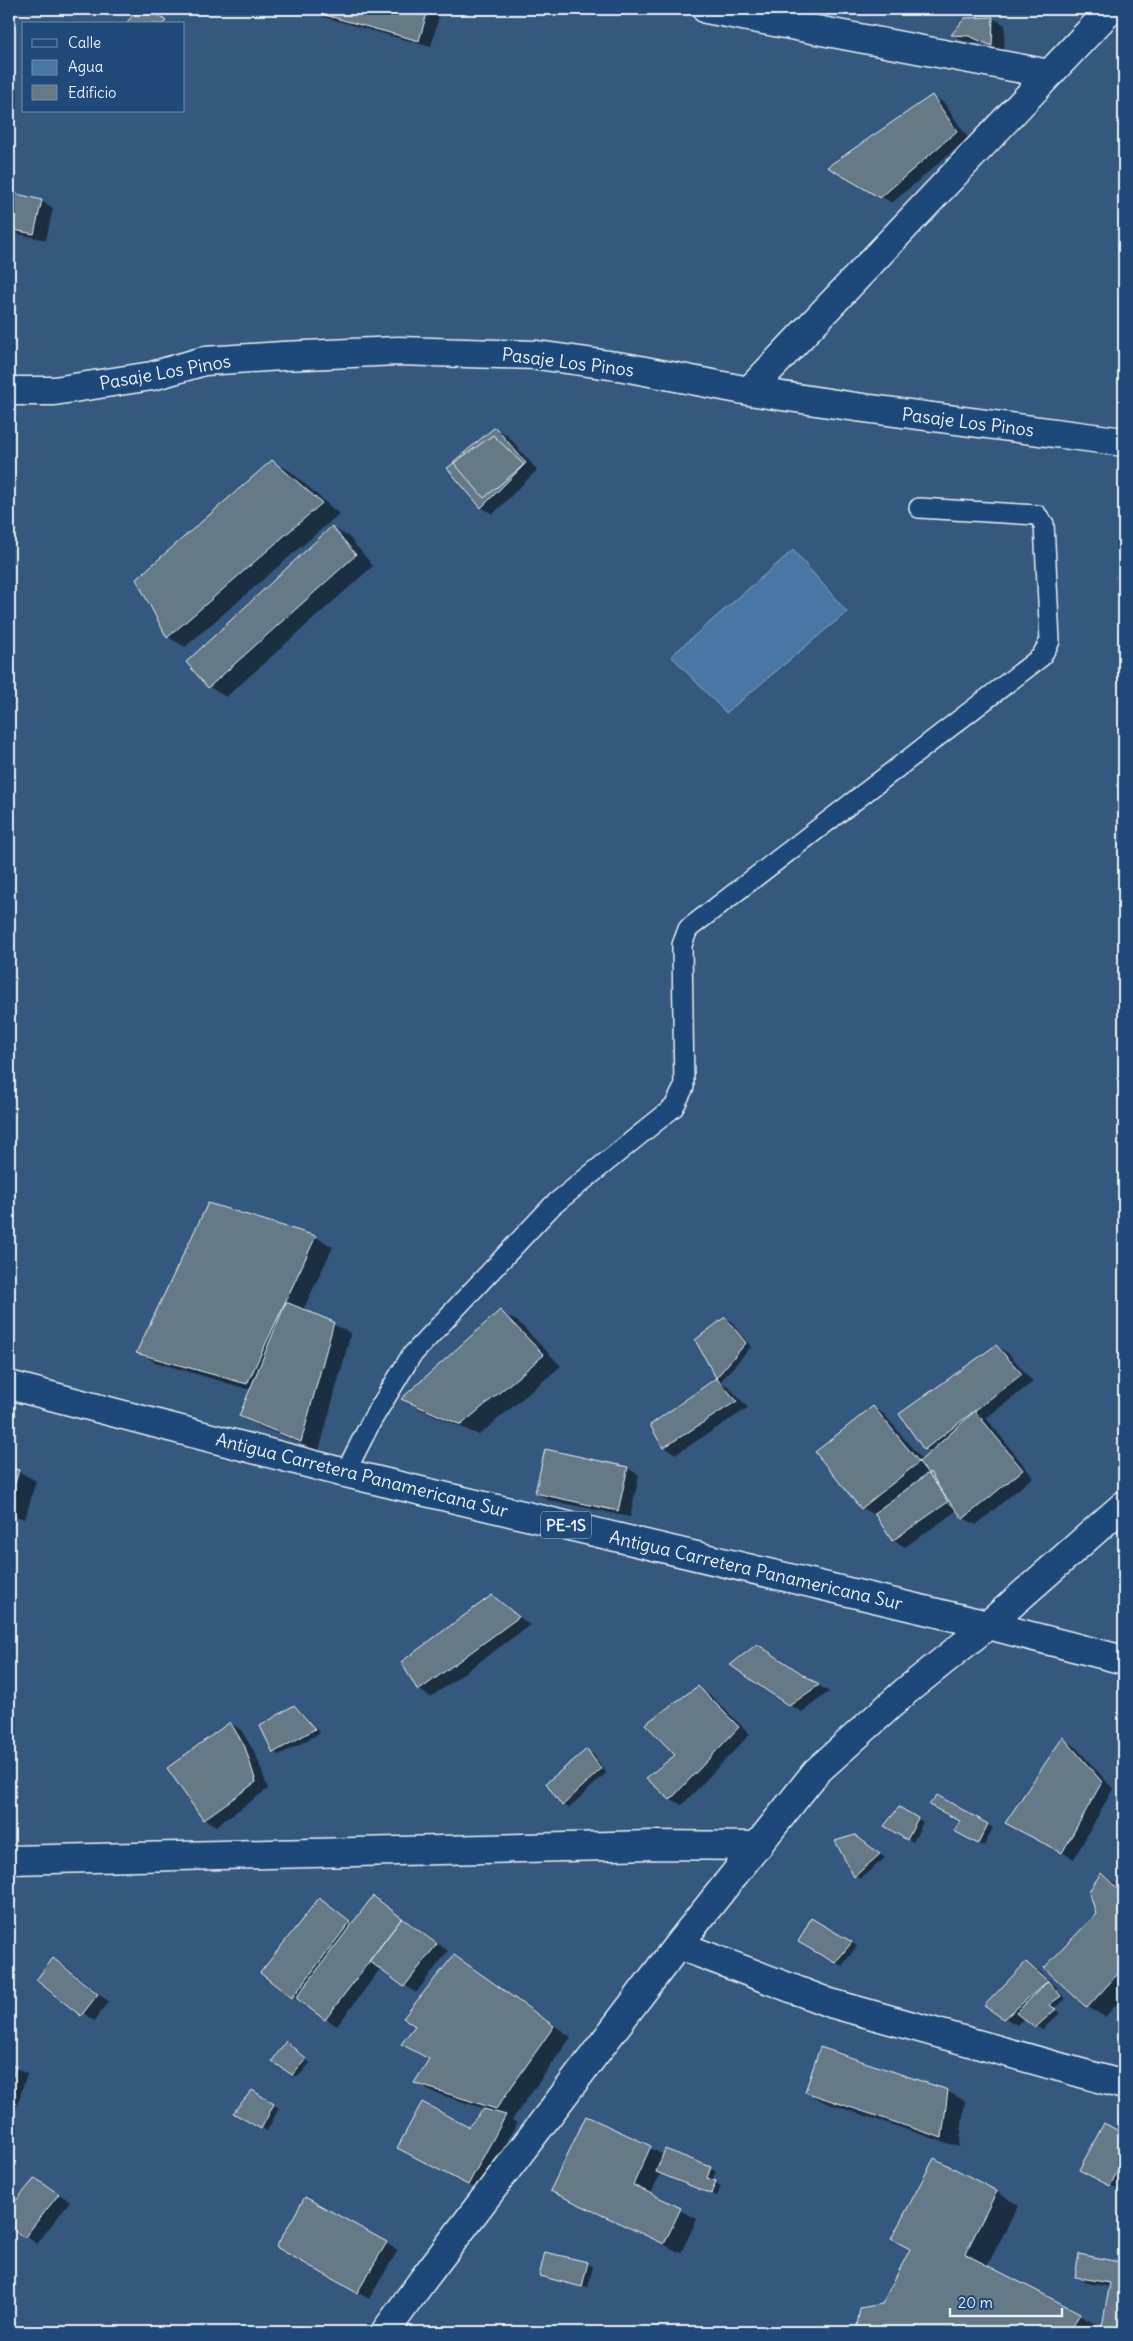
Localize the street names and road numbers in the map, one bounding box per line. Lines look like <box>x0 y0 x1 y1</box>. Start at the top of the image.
street label: Pasaje Los Pinos <box>501 342 635 382</box>
street label: Pasaje Los Pinos <box>98 349 232 395</box>
street label: Pasaje Los Pinos <box>901 402 1035 442</box>
street label: Antigua Carretera Panamericana Sur <box>213 1428 511 1523</box>
road number: PE-1S <box>541 1512 591 1538</box>
street label: Antigua Carretera Panamericana Sur <box>607 1525 906 1615</box>

